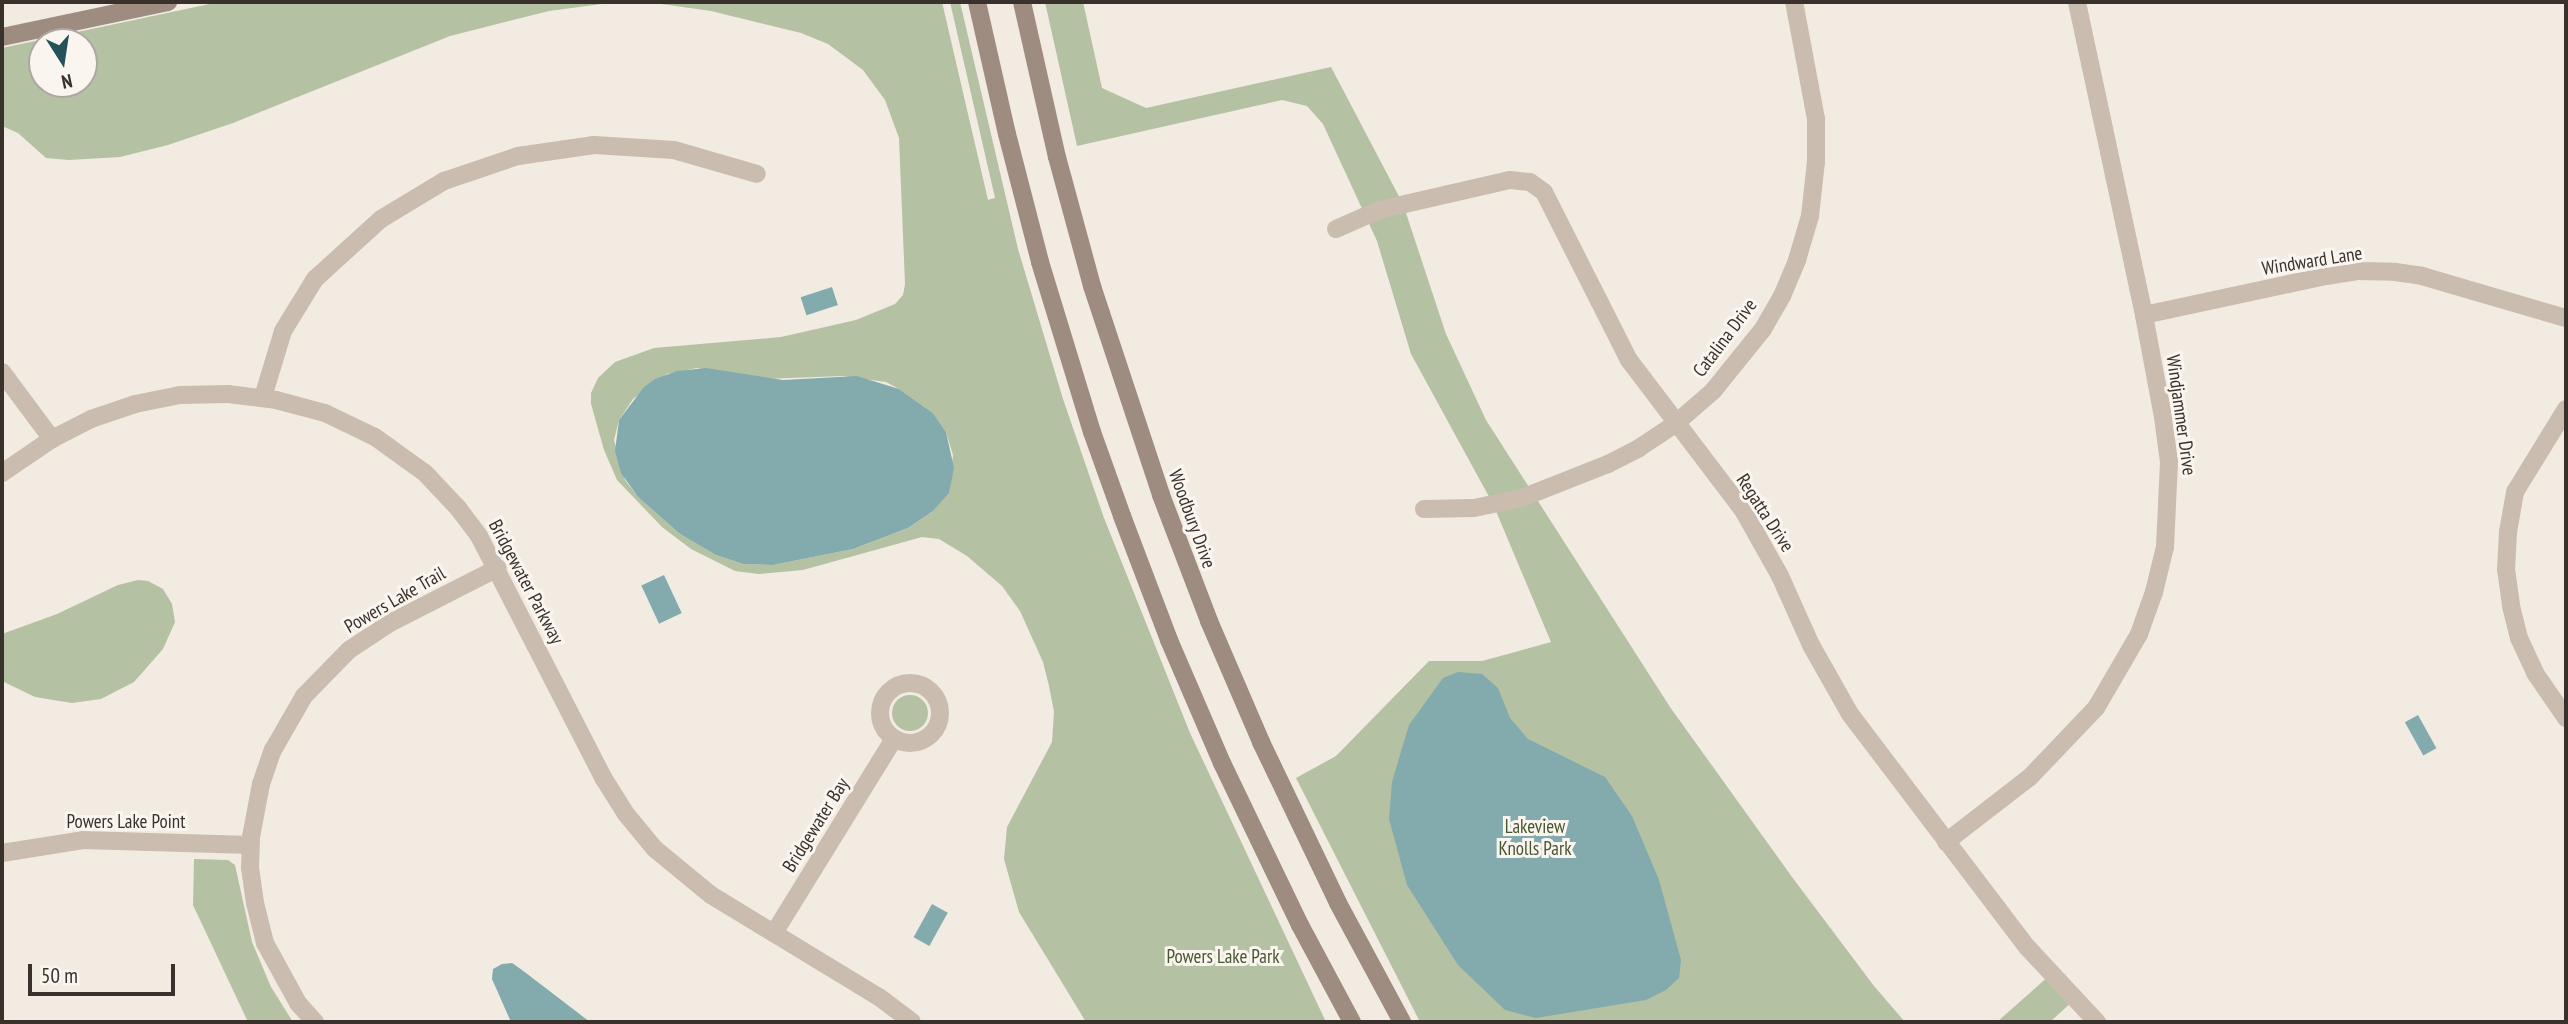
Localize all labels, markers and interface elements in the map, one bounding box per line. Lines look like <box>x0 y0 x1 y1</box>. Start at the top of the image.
north arrow <box>28 28 98 98</box>
text: N <box>59 69 74 94</box>
street label: Windward Lane <box>2260 242 2364 280</box>
street label: Catalina Drive <box>1688 294 1762 382</box>
street label: Windjammer Drive <box>2161 353 2201 477</box>
street label: Woodbury Drive <box>1163 466 1221 572</box>
street label: Regatta Drive <box>1731 470 1799 556</box>
street label: Bridgewater Parkway <box>484 516 568 648</box>
street label: Powers Lake Trail <box>340 562 450 638</box>
street label: Bridgewater Bay <box>778 774 854 876</box>
street label: Powers Lake Point <box>67 811 185 833</box>
park label: Lakeview Knolls Park <box>1498 816 1572 860</box>
park label: Powers Lake Park <box>1166 946 1280 968</box>
scale bar <box>32 950 178 994</box>
text: 50 m <box>41 962 78 989</box>

